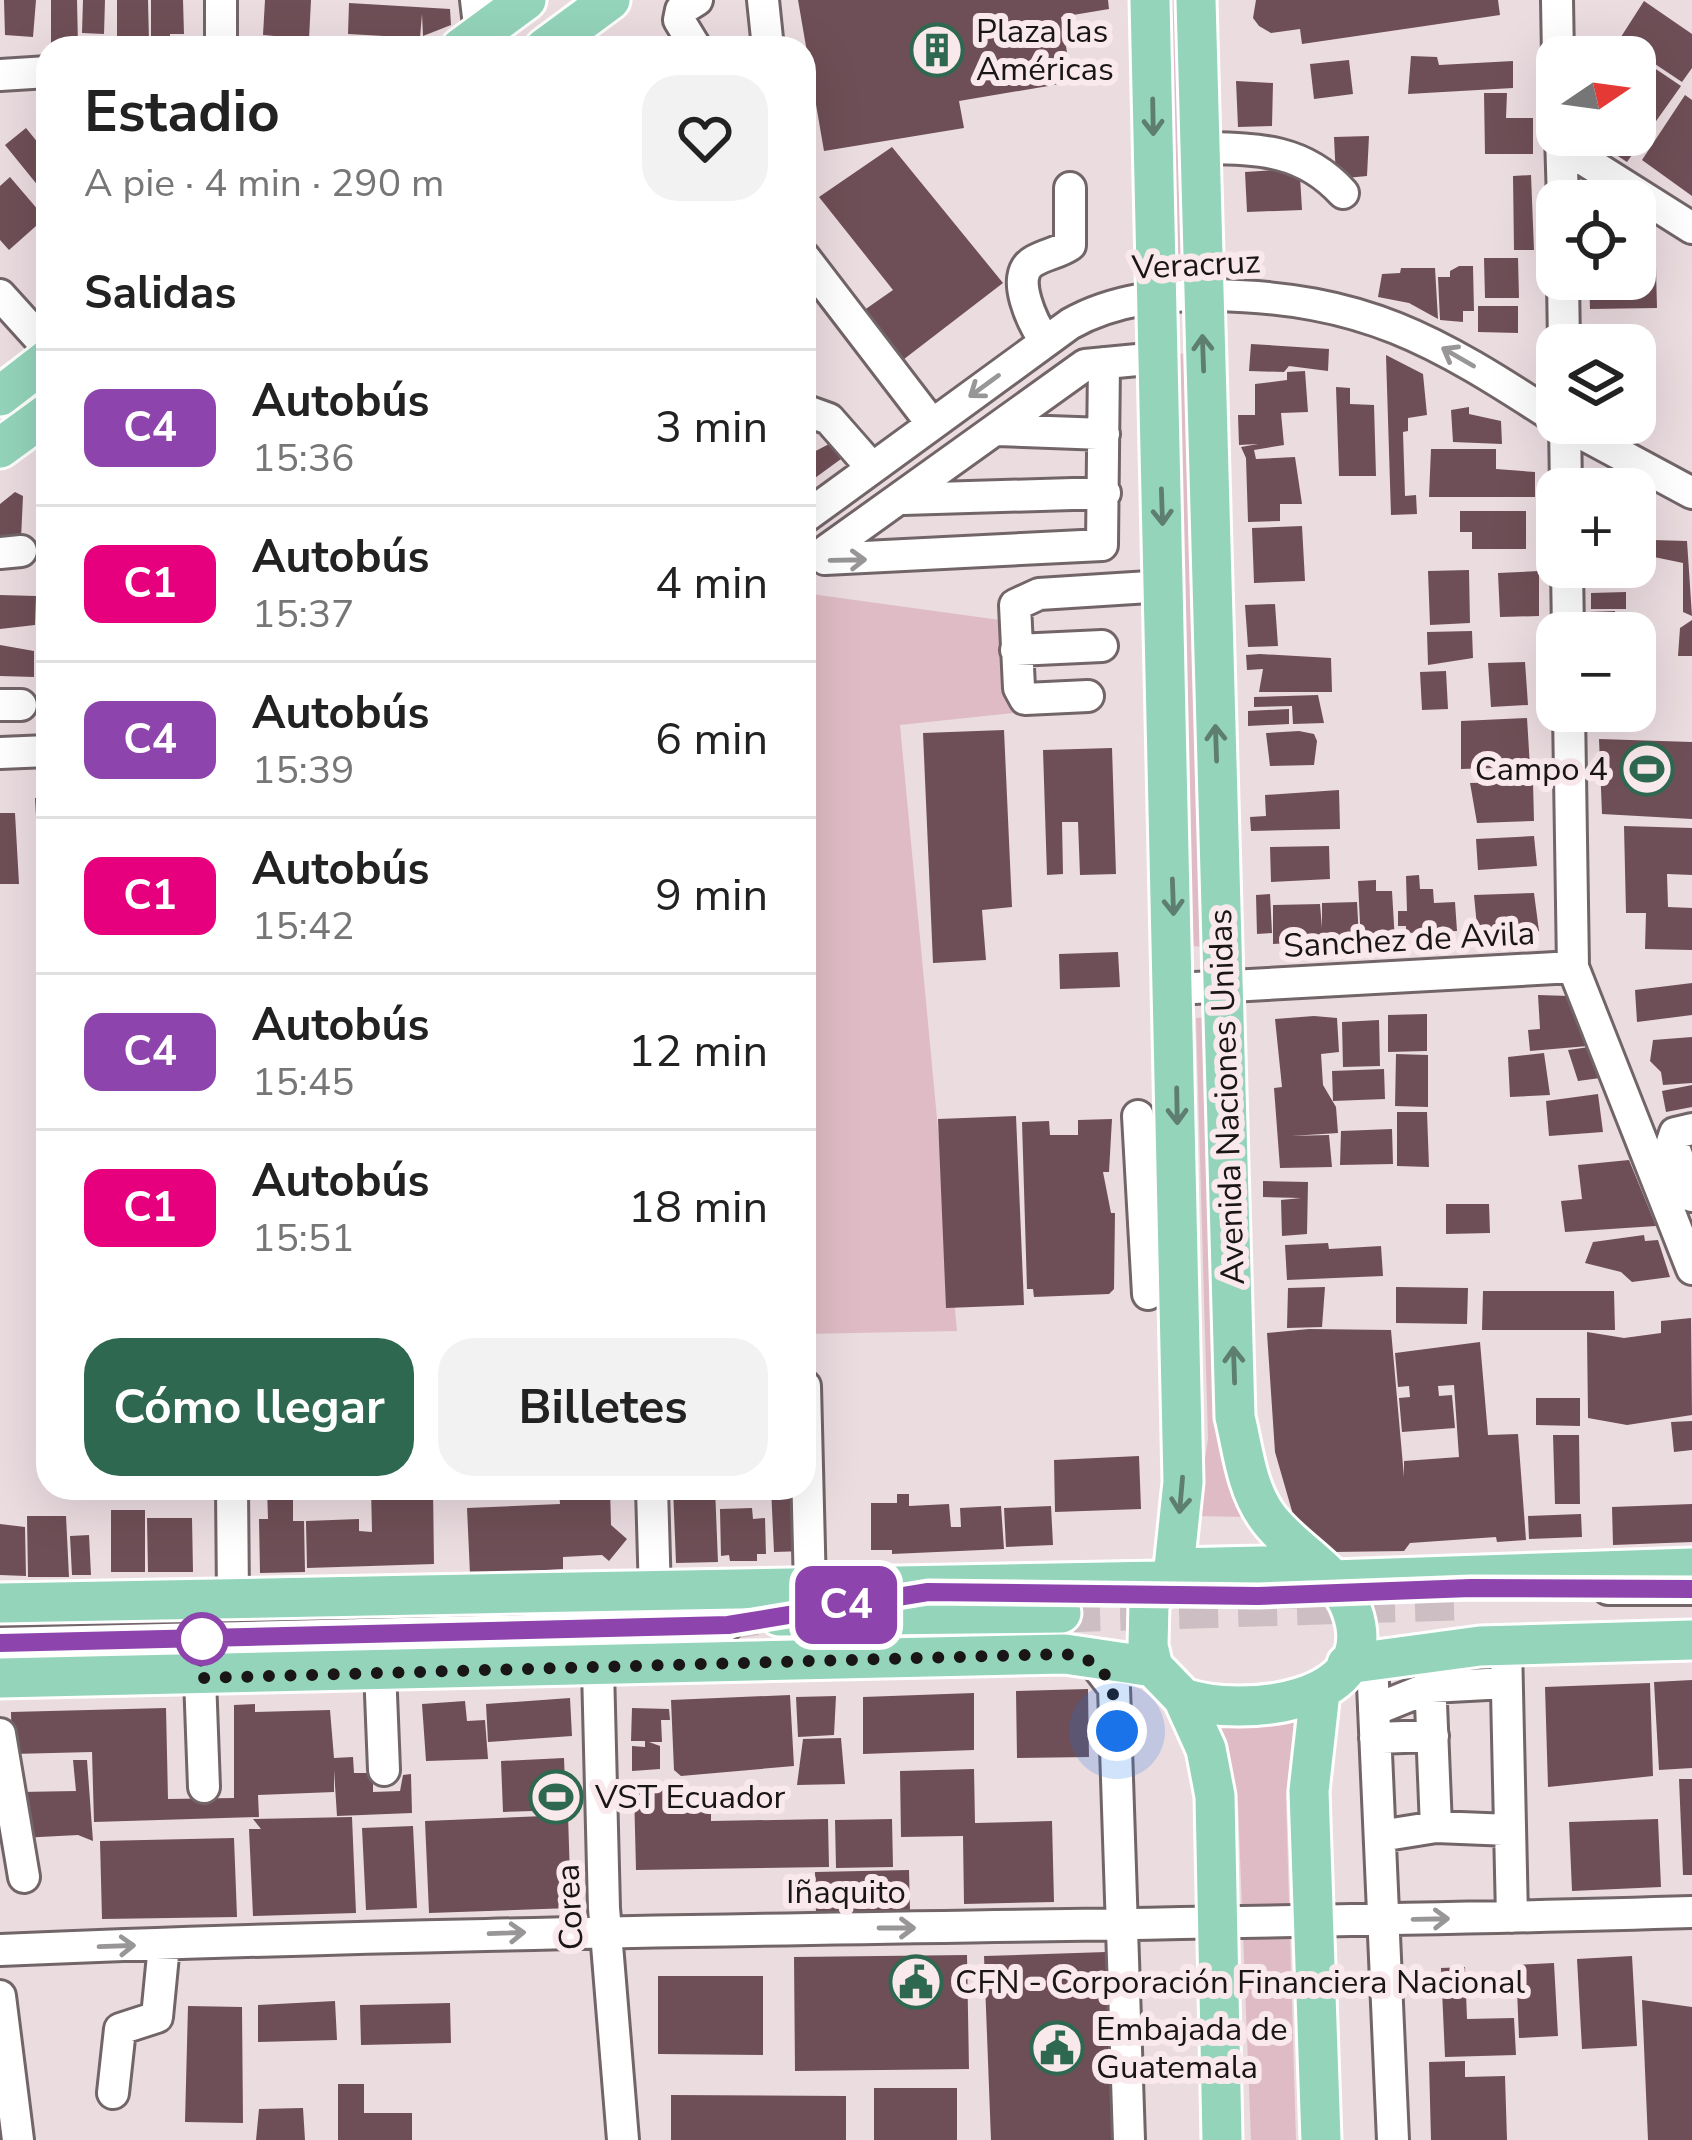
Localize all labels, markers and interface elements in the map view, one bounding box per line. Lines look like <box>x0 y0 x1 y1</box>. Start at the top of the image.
place label: Plaza las Américas <box>976 9 1114 92</box>
building icon: Plaza las Américas <box>909 22 965 78</box>
north arrow <box>1536 36 1656 156</box>
map controls <box>1536 36 1656 732</box>
text: Estadio <box>84 73 280 151</box>
button: heart <box>642 75 768 201</box>
one-way arrow <box>1142 97 1165 136</box>
text: A pie · 4 min · 290 m <box>84 157 444 210</box>
button: locate <box>1536 180 1656 300</box>
street label: Veracruz <box>1130 239 1261 291</box>
text: Salidas <box>84 263 236 324</box>
button: layers <box>1536 324 1656 444</box>
one-way arrow <box>1192 334 1215 373</box>
one-way arrow <box>1442 344 1477 368</box>
text: Autobús <box>252 371 430 432</box>
one-way arrow <box>968 373 1001 399</box>
text: 3 min <box>655 397 768 458</box>
text: C4 <box>123 399 177 456</box>
text: 15:36 <box>252 432 355 485</box>
button: + <box>1536 468 1656 588</box>
one-way arrow <box>1151 487 1174 526</box>
text: Autobús <box>252 527 430 588</box>
one-way arrow <box>827 548 866 571</box>
text: 4 min <box>655 553 768 614</box>
text: C1 <box>123 555 177 612</box>
text: 15:37 <box>252 588 355 641</box>
button: − <box>1536 612 1656 732</box>
text: Autobús <box>252 683 430 744</box>
text: 6 min <box>655 709 768 770</box>
text: C4 <box>123 711 177 768</box>
one-way arrow <box>1204 724 1227 763</box>
sports icon: Campo 4 <box>1619 741 1675 797</box>
text: 15:39 <box>252 744 355 797</box>
place label: Campo 4 <box>1475 747 1608 792</box>
text: Autobús <box>252 839 430 900</box>
text: 9 min <box>655 865 768 926</box>
text: C1 <box>123 867 177 924</box>
one-way arrow <box>1162 877 1185 916</box>
text: 15:42 <box>252 900 355 953</box>
street label: Avenida Naciones Unidas <box>1198 908 1256 1286</box>
street label: Sanchez de Avila <box>1282 911 1536 969</box>
text: Autobús <box>252 995 430 1056</box>
text: 12 min <box>628 1021 768 1082</box>
text: C4 <box>123 1023 177 1080</box>
text: 15:45 <box>252 1056 355 1109</box>
one-way arrow <box>1166 1086 1189 1125</box>
text: Autobús <box>252 1151 430 1212</box>
text: 18 min <box>628 1177 768 1238</box>
text: C1 <box>123 1179 177 1236</box>
text: 15:51 <box>252 1212 355 1265</box>
button: Cómo llegar <box>84 1338 414 1476</box>
button: Billetes <box>438 1338 768 1476</box>
one-way arrow <box>1222 1346 1245 1385</box>
one-way arrow <box>1169 1475 1192 1514</box>
line badge: C4 <box>792 1566 900 1644</box>
text: C4 <box>819 1576 873 1633</box>
unlabelled marker <box>177 1614 227 1664</box>
your location <box>1087 1701 1147 1761</box>
sports icon: VST Ecuador <box>528 1769 584 1825</box>
place label: VST Ecuador <box>594 1775 785 1820</box>
street label: Corea <box>545 1863 595 1951</box>
street label: Iñaquito <box>786 1870 906 1915</box>
one-way arrow <box>1411 1908 1450 1931</box>
one-way arrow <box>877 1917 916 1939</box>
one-way arrow <box>487 1921 526 1944</box>
one-way arrow <box>97 1935 136 1958</box>
public building icon: CFN - Corporación Financiera Nacional <box>888 1954 944 2010</box>
place label: CFN - Corporación Financiera Nacional <box>955 1960 1525 2005</box>
place label: Embajada de Guatemala <box>1096 2007 1288 2090</box>
public building icon: Embajada de Guatemala <box>1029 2020 1085 2076</box>

